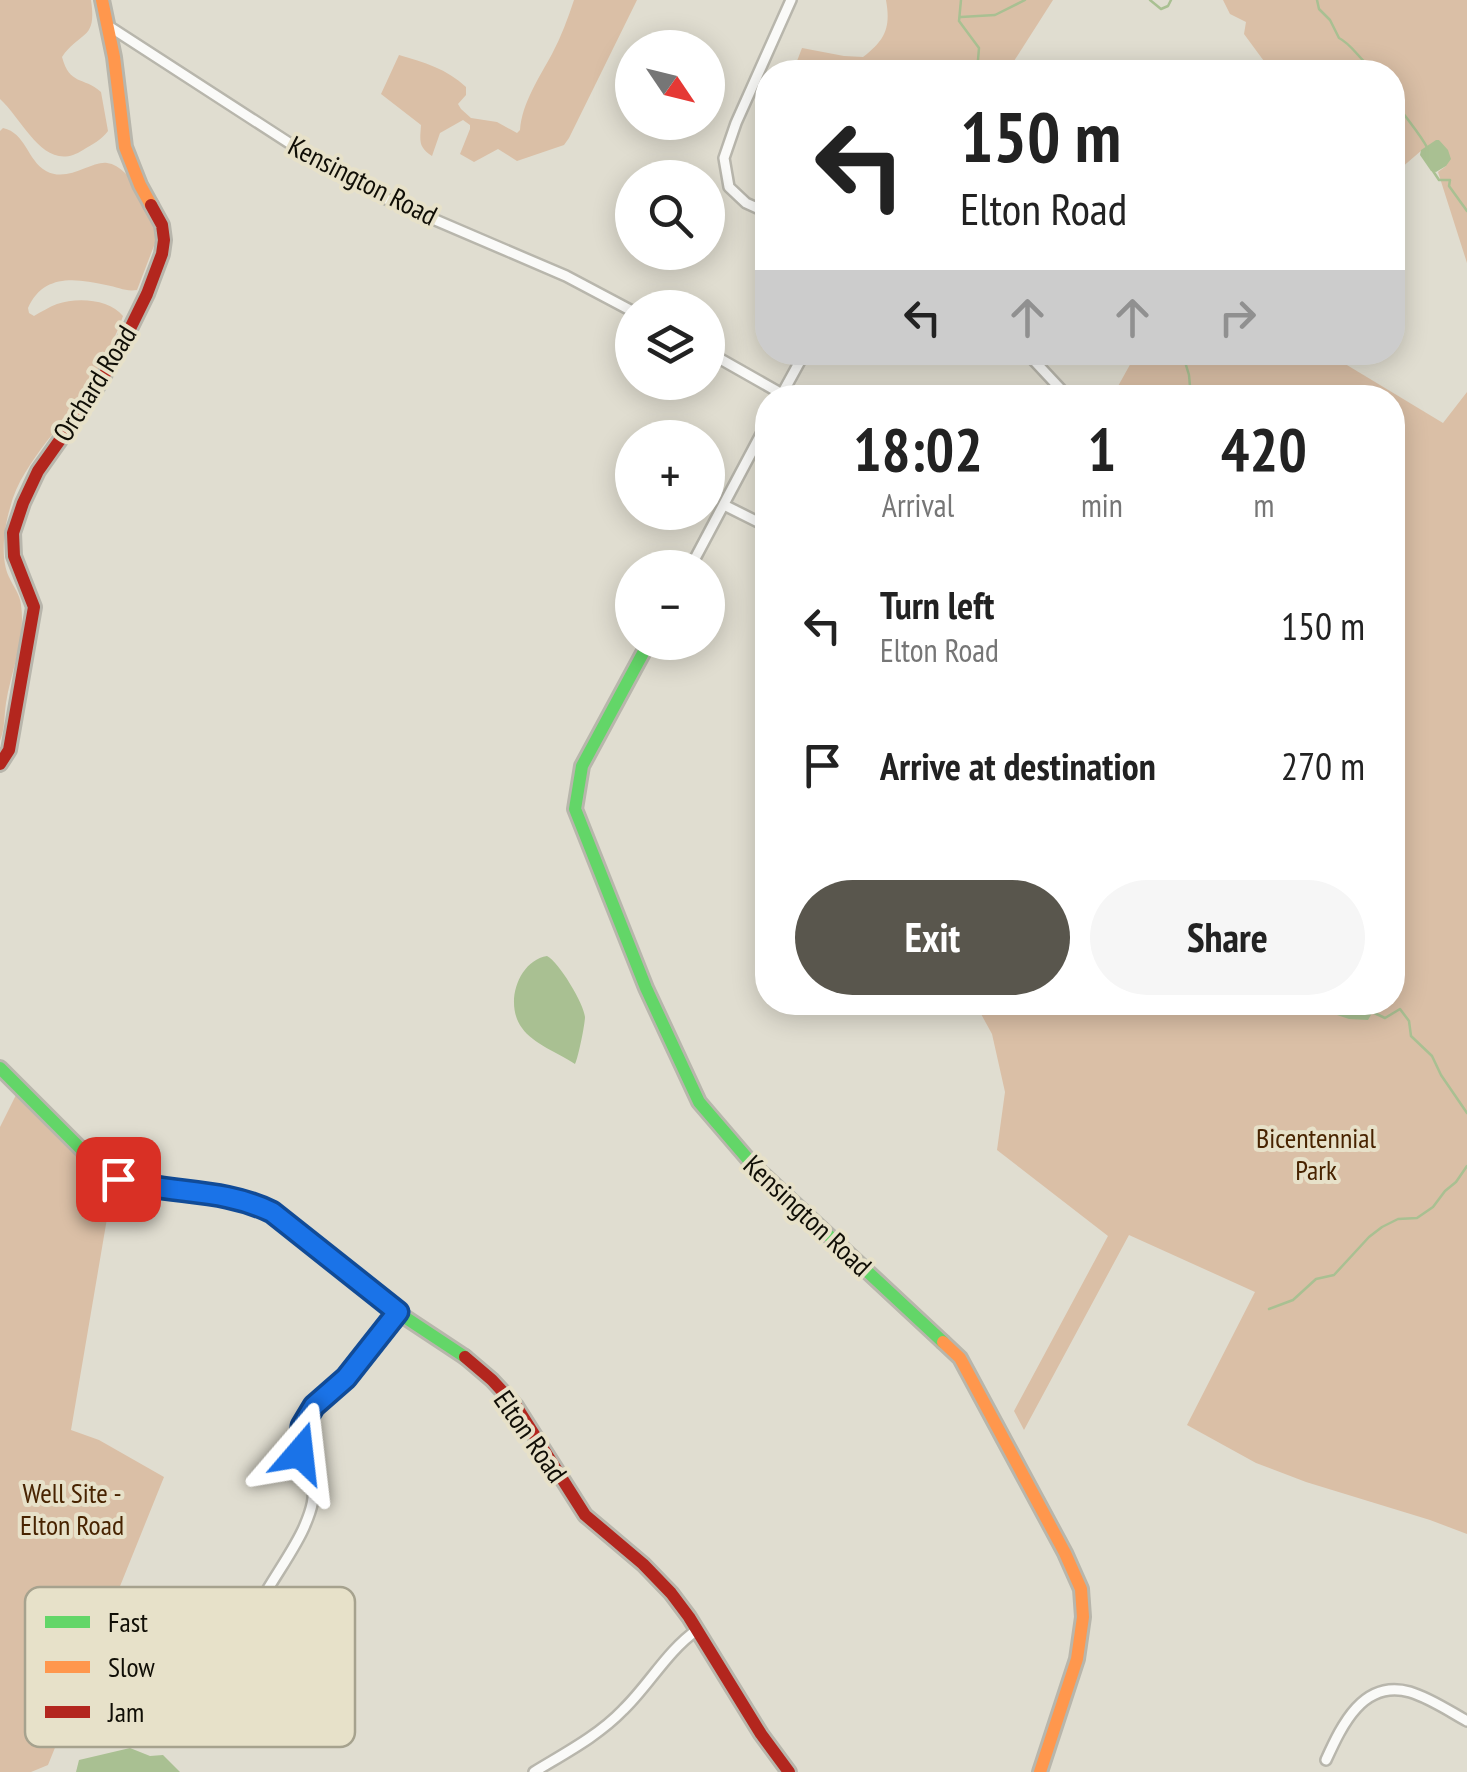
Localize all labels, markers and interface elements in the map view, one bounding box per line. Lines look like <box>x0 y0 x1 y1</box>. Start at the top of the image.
north arrow <box>615 30 725 140</box>
map controls <box>615 30 725 660</box>
text: 150 m <box>960 91 1121 181</box>
icon: left <box>795 100 925 230</box>
street label: Kensington Road <box>282 127 444 233</box>
button: search <box>615 160 725 270</box>
text: Elton Road <box>960 179 1127 237</box>
button: layers <box>615 290 725 400</box>
icon: left <box>895 290 950 345</box>
icon: ahead <box>1000 290 1055 345</box>
icon: ahead <box>1105 290 1160 345</box>
icon: right <box>1210 290 1265 345</box>
street label: Orchard Road <box>44 318 144 448</box>
text: 18:02 <box>853 410 983 488</box>
text: 1 <box>1088 410 1116 488</box>
text: 420 <box>1221 410 1307 488</box>
button: + <box>615 420 725 530</box>
text: Arrival <box>882 484 954 526</box>
text: min <box>1081 484 1123 526</box>
text: m <box>1253 484 1274 526</box>
button: − <box>615 550 725 660</box>
text: Turn left <box>880 580 994 629</box>
icon: left <box>795 598 850 653</box>
text: 150 m <box>1281 601 1365 650</box>
text: Elton Road <box>880 629 999 671</box>
icon: arrive <box>795 738 850 793</box>
text: Arrive at destination <box>880 741 1156 790</box>
text: 270 m <box>1281 741 1365 790</box>
button: Exit <box>795 880 1070 995</box>
button: Share <box>1090 880 1365 995</box>
park label: Bicentennial Park <box>1256 1119 1376 1188</box>
pin <box>76 1137 161 1222</box>
street label: Kensington Road <box>736 1146 880 1284</box>
icon: arrive <box>91 1152 146 1207</box>
street label: Elton Road <box>486 1383 576 1489</box>
position arrow <box>248 1401 352 1505</box>
park label: Well Site - Elton Road <box>20 1474 124 1543</box>
legend <box>25 1587 355 1747</box>
text: Fast <box>108 1603 148 1640</box>
text: Slow <box>108 1648 155 1685</box>
text: Jam <box>107 1693 144 1730</box>

